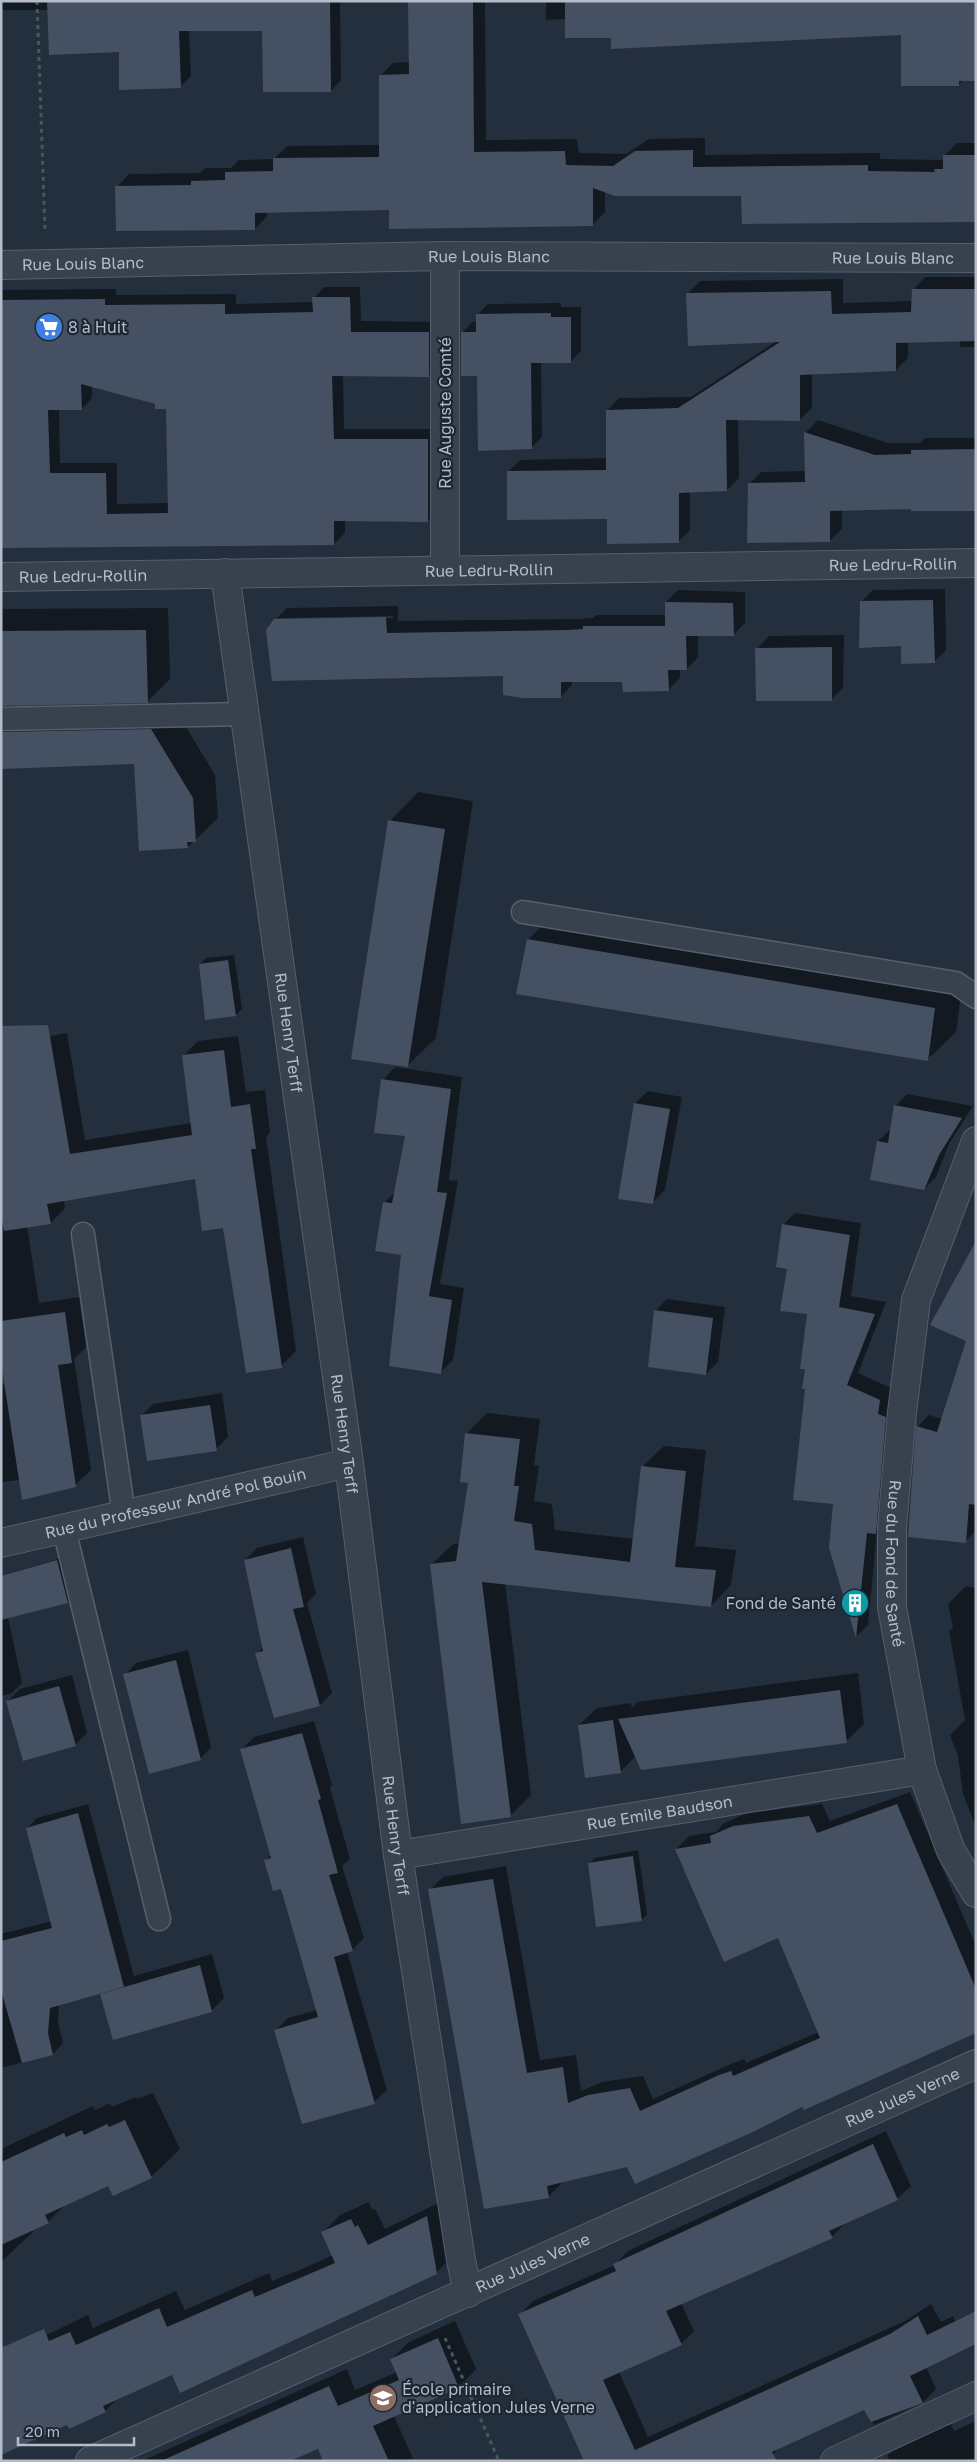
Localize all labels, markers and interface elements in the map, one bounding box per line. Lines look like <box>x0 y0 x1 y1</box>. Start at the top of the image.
street label: Rue Louis Blanc <box>428 246 550 266</box>
street label: Rue Louis Blanc <box>832 247 954 268</box>
street label: Rue Louis Blanc <box>22 252 144 275</box>
supermarket icon: 8 à Huit <box>34 312 64 342</box>
place label: 8 à Huit <box>68 317 127 337</box>
street label: Rue Auguste Comté <box>435 337 455 489</box>
street label: Rue Ledru-Rollin <box>829 553 957 575</box>
street label: Rue Ledru-Rollin <box>425 559 553 581</box>
street label: Rue Ledru-Rollin <box>19 565 147 587</box>
street label: Rue Henry Terff <box>271 971 307 1094</box>
street label: Rue Henry Terff <box>327 1373 363 1495</box>
street label: Rue du Professeur André Pol Bouin <box>43 1463 308 1543</box>
street label: Rue du Fond de Santé <box>881 1479 909 1649</box>
building icon: Fond de Santé <box>840 1588 870 1618</box>
place label: Fond de Santé <box>726 1593 836 1613</box>
street label: Rue Henry Terff <box>378 1774 414 1897</box>
street label: Rue Emile Baudson <box>585 1791 734 1834</box>
street label: Rue Jules Verne <box>842 2063 963 2131</box>
street label: Rue Jules Verne <box>472 2228 593 2297</box>
place label: École primaire d'application Jules Verne <box>402 2379 595 2417</box>
school or university icon: École primaire d'application Jules Verne <box>368 2383 398 2413</box>
scale bar <box>18 2414 134 2446</box>
text: 20 m <box>25 2422 60 2440</box>

